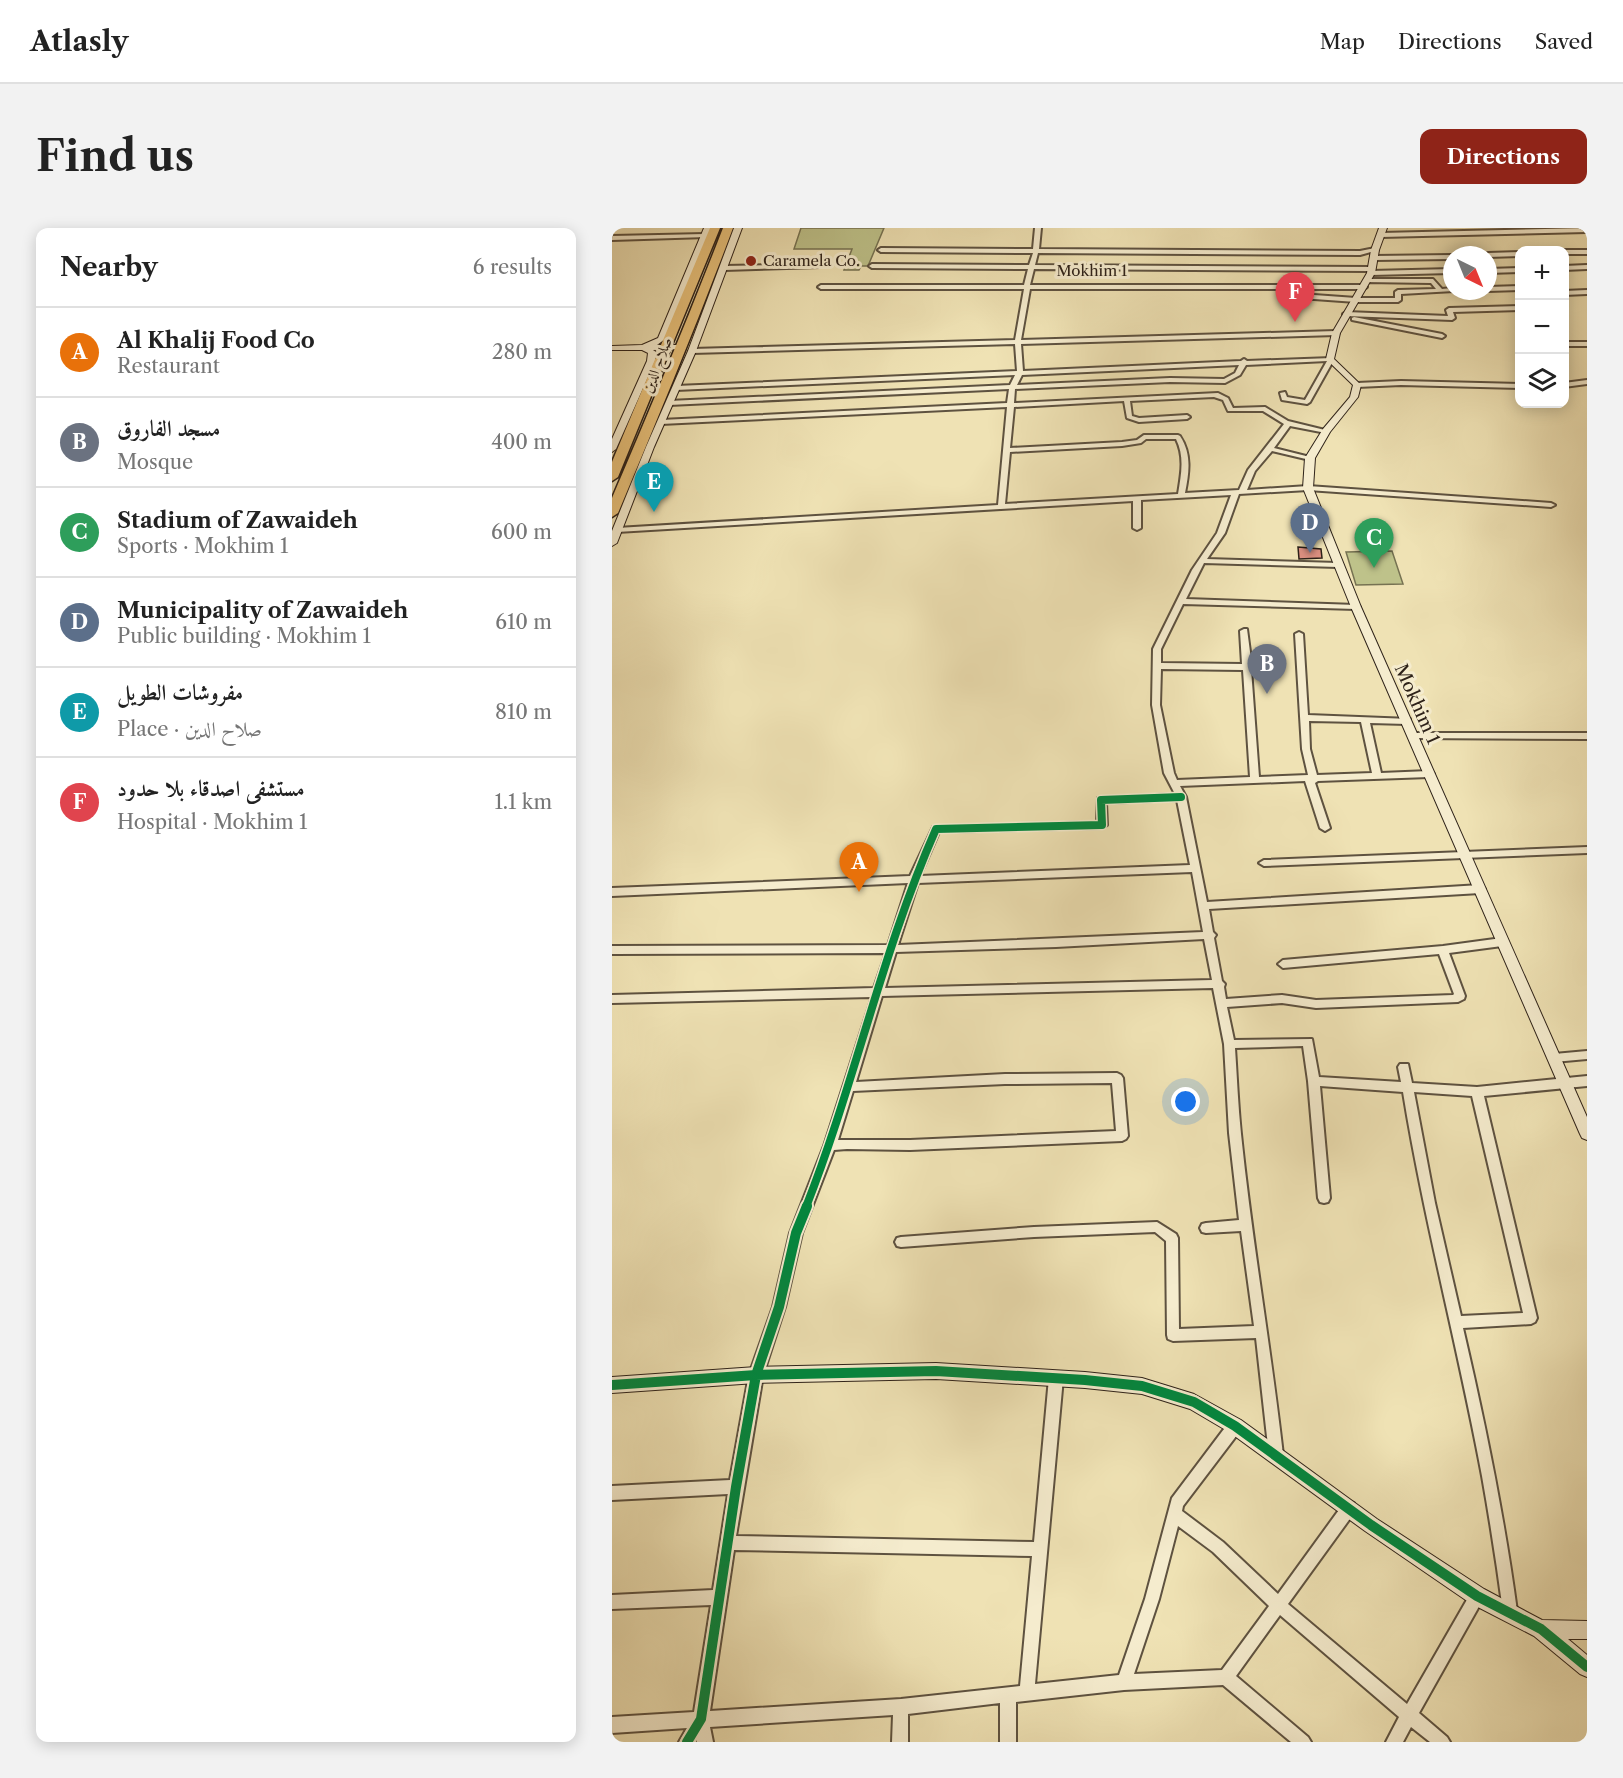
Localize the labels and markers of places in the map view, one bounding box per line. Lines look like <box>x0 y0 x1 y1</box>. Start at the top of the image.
place label: Caramela Co. <box>763 251 860 270</box>
marker: Caramela Co. <box>744 254 758 268</box>
pin: F <box>1276 272 1314 322</box>
pin: E <box>634 462 674 512</box>
pin: D <box>1290 504 1330 553</box>
pin: C <box>1354 518 1394 568</box>
pin: B <box>1248 644 1286 694</box>
pin: A <box>840 842 878 892</box>

